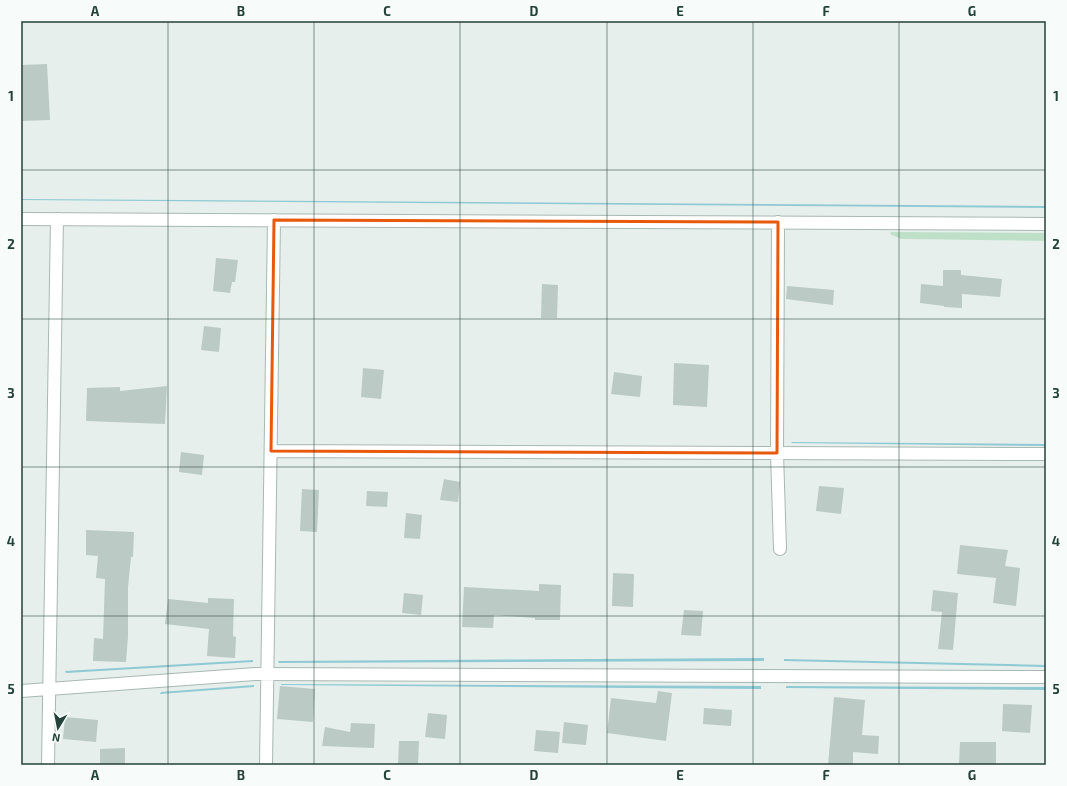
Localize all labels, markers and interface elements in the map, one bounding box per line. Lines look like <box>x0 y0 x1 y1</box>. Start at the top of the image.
text: A <box>91 3 100 19</box>
text: B <box>237 3 245 19</box>
text: C <box>383 3 391 19</box>
text: D <box>530 3 539 19</box>
text: E <box>676 3 684 19</box>
text: F <box>822 3 830 19</box>
text: G <box>968 3 976 19</box>
text: 1 <box>8 88 14 104</box>
text: 1 <box>1053 88 1059 104</box>
text: 2 <box>7 236 15 252</box>
text: 2 <box>1052 236 1060 252</box>
text: 3 <box>7 385 15 401</box>
text: 3 <box>1052 385 1060 401</box>
text: 4 <box>7 533 15 549</box>
text: 4 <box>1052 533 1060 549</box>
text: 5 <box>7 681 15 697</box>
text: 5 <box>1052 681 1060 697</box>
north arrow <box>38 708 78 748</box>
text: N <box>51 731 61 745</box>
text: A <box>91 767 100 783</box>
text: B <box>237 767 245 783</box>
text: C <box>383 767 391 783</box>
text: D <box>530 767 539 783</box>
text: E <box>676 767 684 783</box>
text: F <box>822 767 830 783</box>
text: G <box>968 767 976 783</box>

